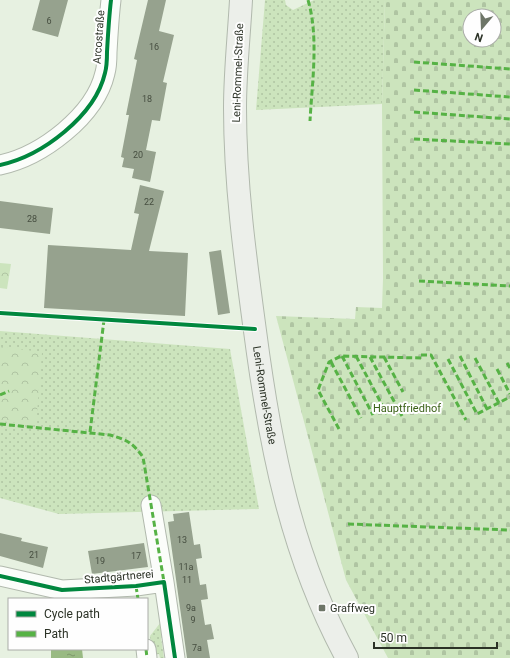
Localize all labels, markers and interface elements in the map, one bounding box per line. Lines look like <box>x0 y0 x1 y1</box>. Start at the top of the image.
north arrow <box>462 8 502 48</box>
street label: Arcostraße <box>91 9 107 64</box>
house number: 6 <box>46 16 52 26</box>
street label: Leni-Rommel-Straße <box>230 23 246 123</box>
text: N <box>473 29 485 44</box>
house number: 16 <box>149 42 159 52</box>
house number: 18 <box>142 94 152 104</box>
house number: 20 <box>133 150 143 160</box>
house number: 22 <box>144 197 154 207</box>
house number: 28 <box>27 214 37 224</box>
street label: Leni-Rommel-Straße <box>251 345 279 446</box>
park label: Hauptfriedhof <box>373 402 441 415</box>
house number: 13 <box>177 535 187 545</box>
house number: 21 <box>29 550 39 560</box>
house number: 17 <box>131 551 141 561</box>
house number: 19 <box>95 556 105 566</box>
house number: 11a <box>178 562 194 572</box>
street label: Stadtgärtnerei <box>84 567 154 587</box>
house number: 11 <box>182 575 192 585</box>
legend <box>8 598 148 650</box>
place label: Graffweg <box>330 602 375 615</box>
house number: 9a <box>186 603 196 613</box>
marker: Graffweg <box>317 603 327 613</box>
text: Cycle path <box>44 607 100 621</box>
house number: 9 <box>190 615 196 625</box>
scale bar <box>374 624 497 650</box>
text: Path <box>44 627 69 641</box>
text: 50 m <box>380 631 407 645</box>
house number: 7a <box>192 643 202 653</box>

